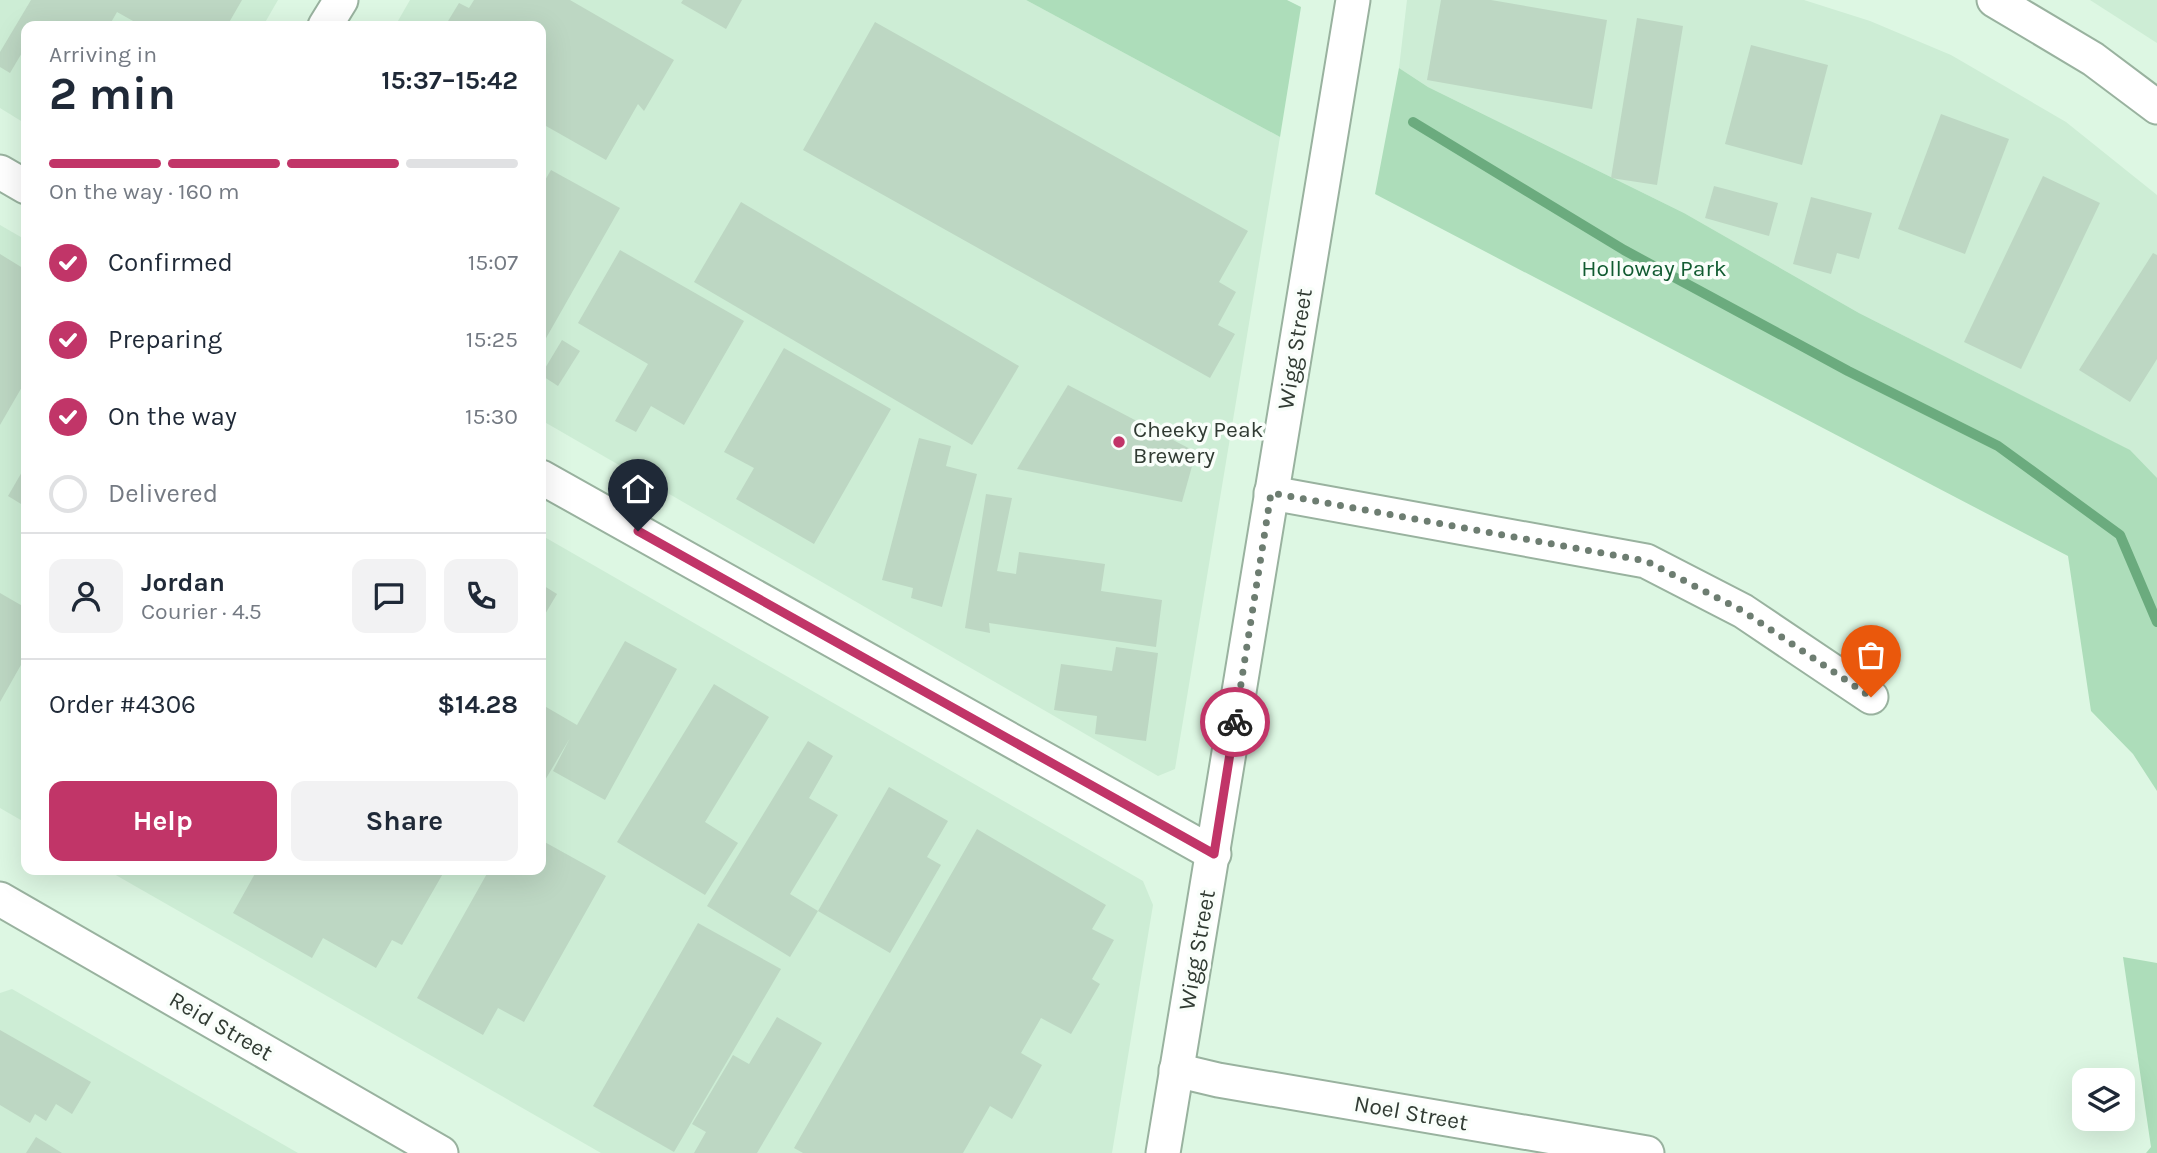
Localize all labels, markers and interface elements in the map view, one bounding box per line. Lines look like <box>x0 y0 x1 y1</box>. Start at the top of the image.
text: Arriving in <box>49 41 157 68</box>
text: 15:37–15:42 <box>381 65 518 96</box>
text: 2 min <box>49 67 176 121</box>
text: On the way · 160 m <box>49 178 239 205</box>
icon: check <box>49 244 87 282</box>
text: Confirmed <box>108 247 233 278</box>
text: 15:07 <box>468 249 518 276</box>
park label: Holloway Park <box>1581 255 1727 282</box>
street label: Wigg Street <box>1272 286 1318 411</box>
icon: check <box>49 321 87 359</box>
text: Preparing <box>108 324 222 355</box>
text: 15:25 <box>466 326 518 353</box>
icon: check <box>49 398 87 436</box>
text: On the way <box>108 401 237 432</box>
text: 15:30 <box>465 403 518 430</box>
place label: Cheeky Peak Brewery <box>1133 416 1264 469</box>
marker: Cheeky Peak Brewery <box>1111 434 1127 450</box>
pin <box>608 459 668 531</box>
icon: home <box>619 470 657 508</box>
text: Delivered <box>108 478 218 509</box>
button: person <box>49 559 123 633</box>
button: chat <box>352 559 426 633</box>
button: phone <box>444 559 518 633</box>
text: Jordan <box>141 567 225 598</box>
text: Courier · 4.5 <box>141 598 262 625</box>
pin <box>1841 625 1901 697</box>
icon: bag <box>1852 636 1890 674</box>
courier <box>1200 687 1270 757</box>
text: Order #4306 <box>49 689 196 720</box>
text: $14.28 <box>437 689 518 720</box>
icon: bike <box>1216 703 1254 741</box>
button: Help <box>49 781 277 861</box>
button: Share <box>291 781 518 861</box>
street label: Wigg Street <box>1173 887 1221 1012</box>
street label: Reid Street <box>164 986 278 1067</box>
map controls <box>2072 1068 2135 1131</box>
button: layers <box>2072 1068 2135 1131</box>
street label: Noel Street <box>1352 1090 1470 1136</box>

